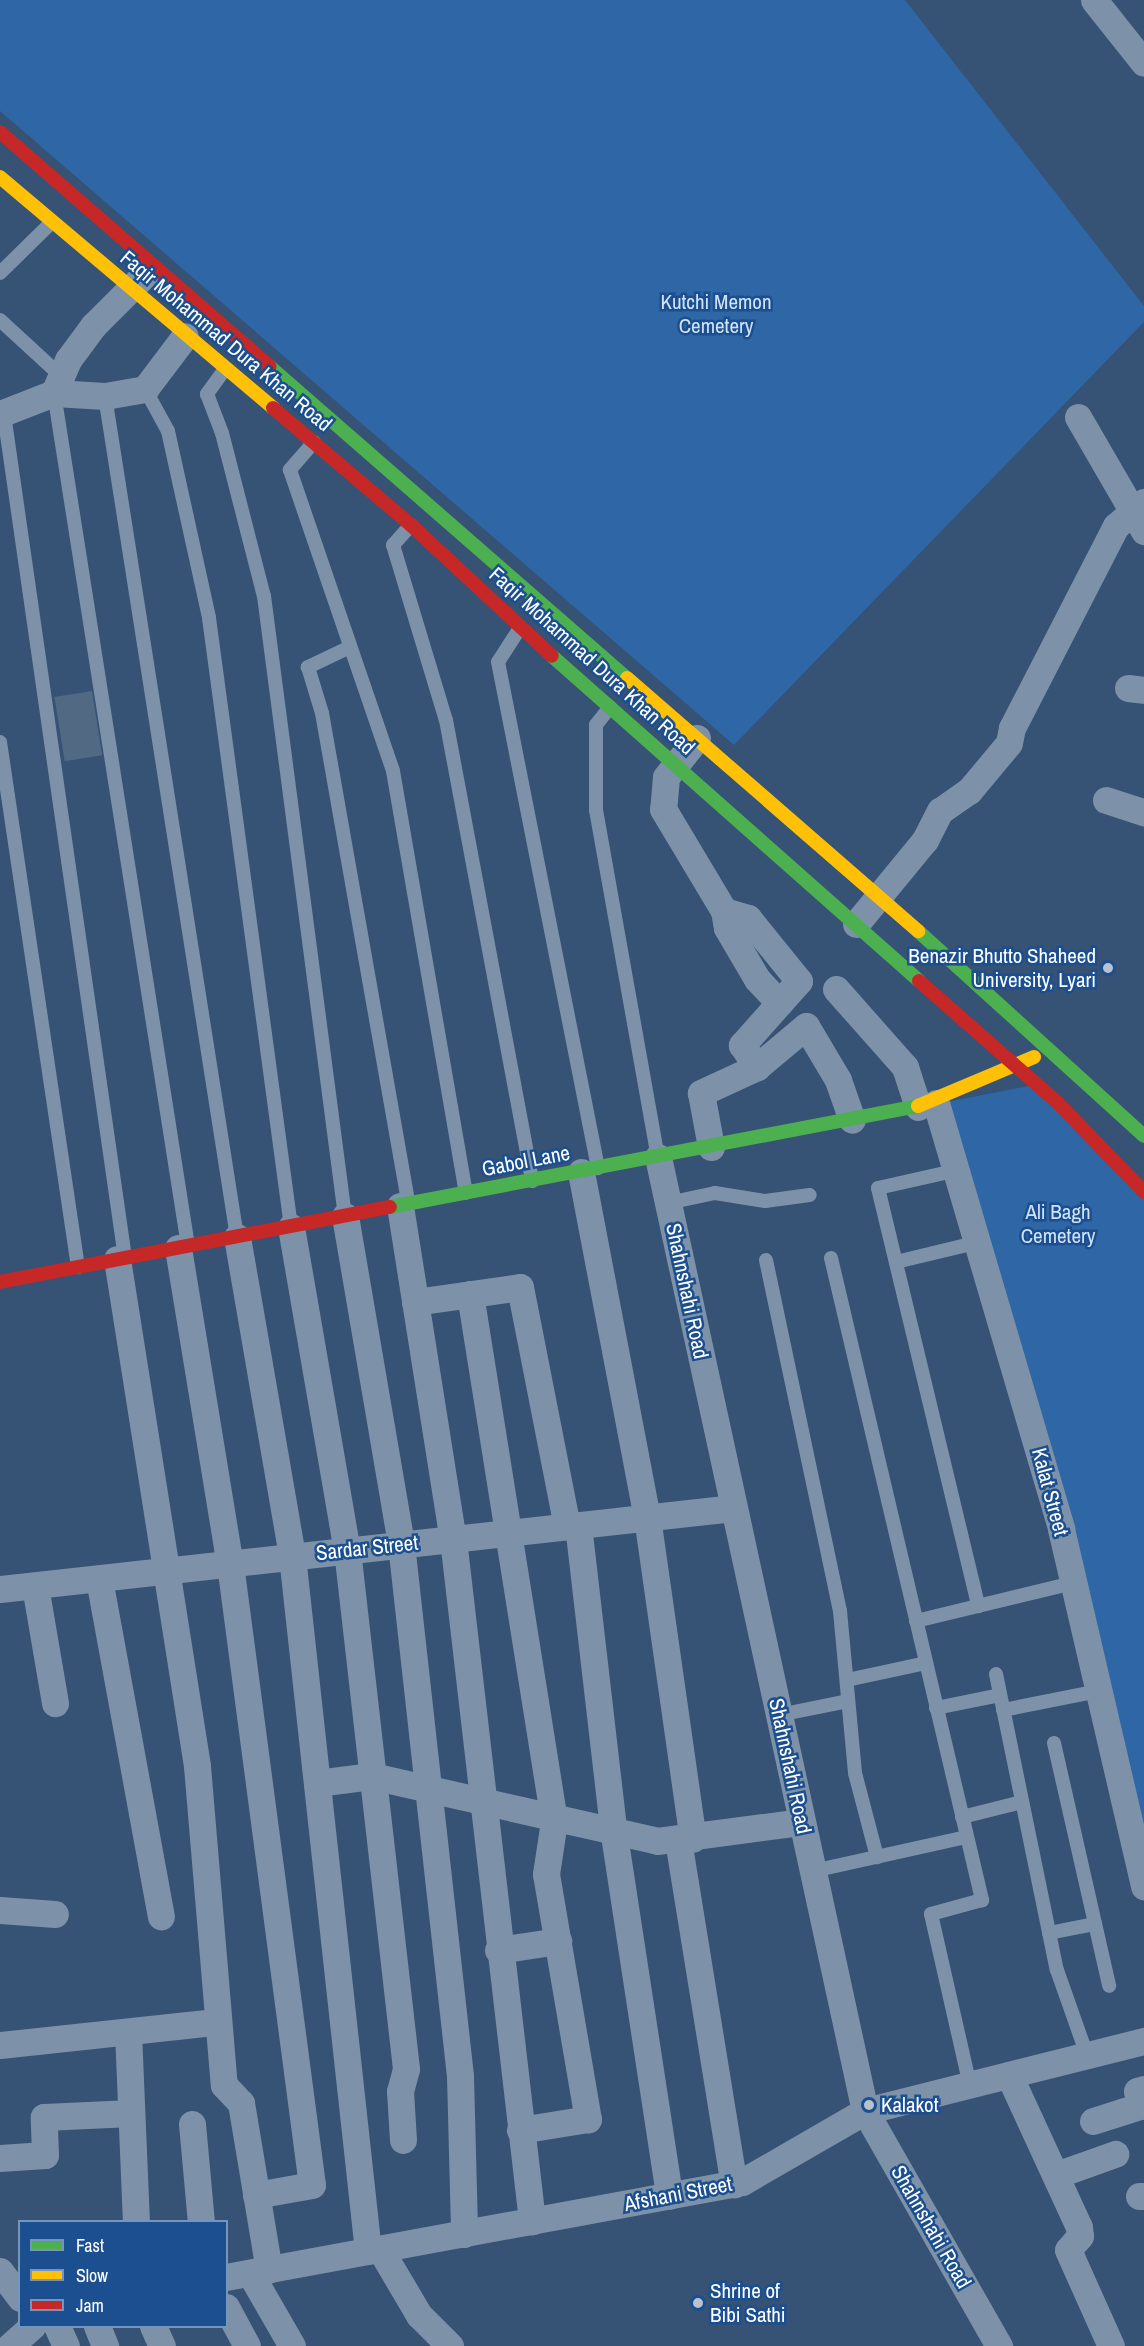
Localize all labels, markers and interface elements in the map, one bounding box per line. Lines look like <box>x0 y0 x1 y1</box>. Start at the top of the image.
street label: Faqir Mohammad Dura Khan Road <box>115 245 337 437</box>
park label: Kutchi Memon Cemetery <box>660 289 772 339</box>
street label: Faqir Mohammad Dura Khan Road <box>484 562 700 760</box>
place label: Benazir Bhutto Shaheed University, Lyari <box>908 943 1096 993</box>
marker: Benazir Bhutto Shaheed University, Lyari <box>1101 961 1115 975</box>
street label: Gabol Lane <box>480 1140 572 1182</box>
park label: Ali Bagh Cemetery <box>1021 1199 1095 1249</box>
street label: Shahnshahi Road <box>660 1221 714 1361</box>
street label: Kalat Street <box>1026 1445 1074 1539</box>
street label: Sardar Street <box>315 1530 419 1566</box>
street label: Shahnshahi Road <box>763 1696 817 1836</box>
place label: Kalakot <box>881 2092 938 2118</box>
marker: Kalakot <box>862 2098 876 2112</box>
street label: Shahnshahi Road <box>886 2161 976 2293</box>
street label: Afshani Street <box>622 2171 734 2217</box>
legend <box>18 2220 228 2328</box>
text: Fast <box>76 2233 104 2258</box>
text: Slow <box>76 2263 108 2288</box>
place label: Shrine of Bibi Sathi <box>710 2278 786 2328</box>
text: Jam <box>76 2293 104 2318</box>
marker: Shrine of Bibi Sathi <box>691 2296 705 2310</box>

